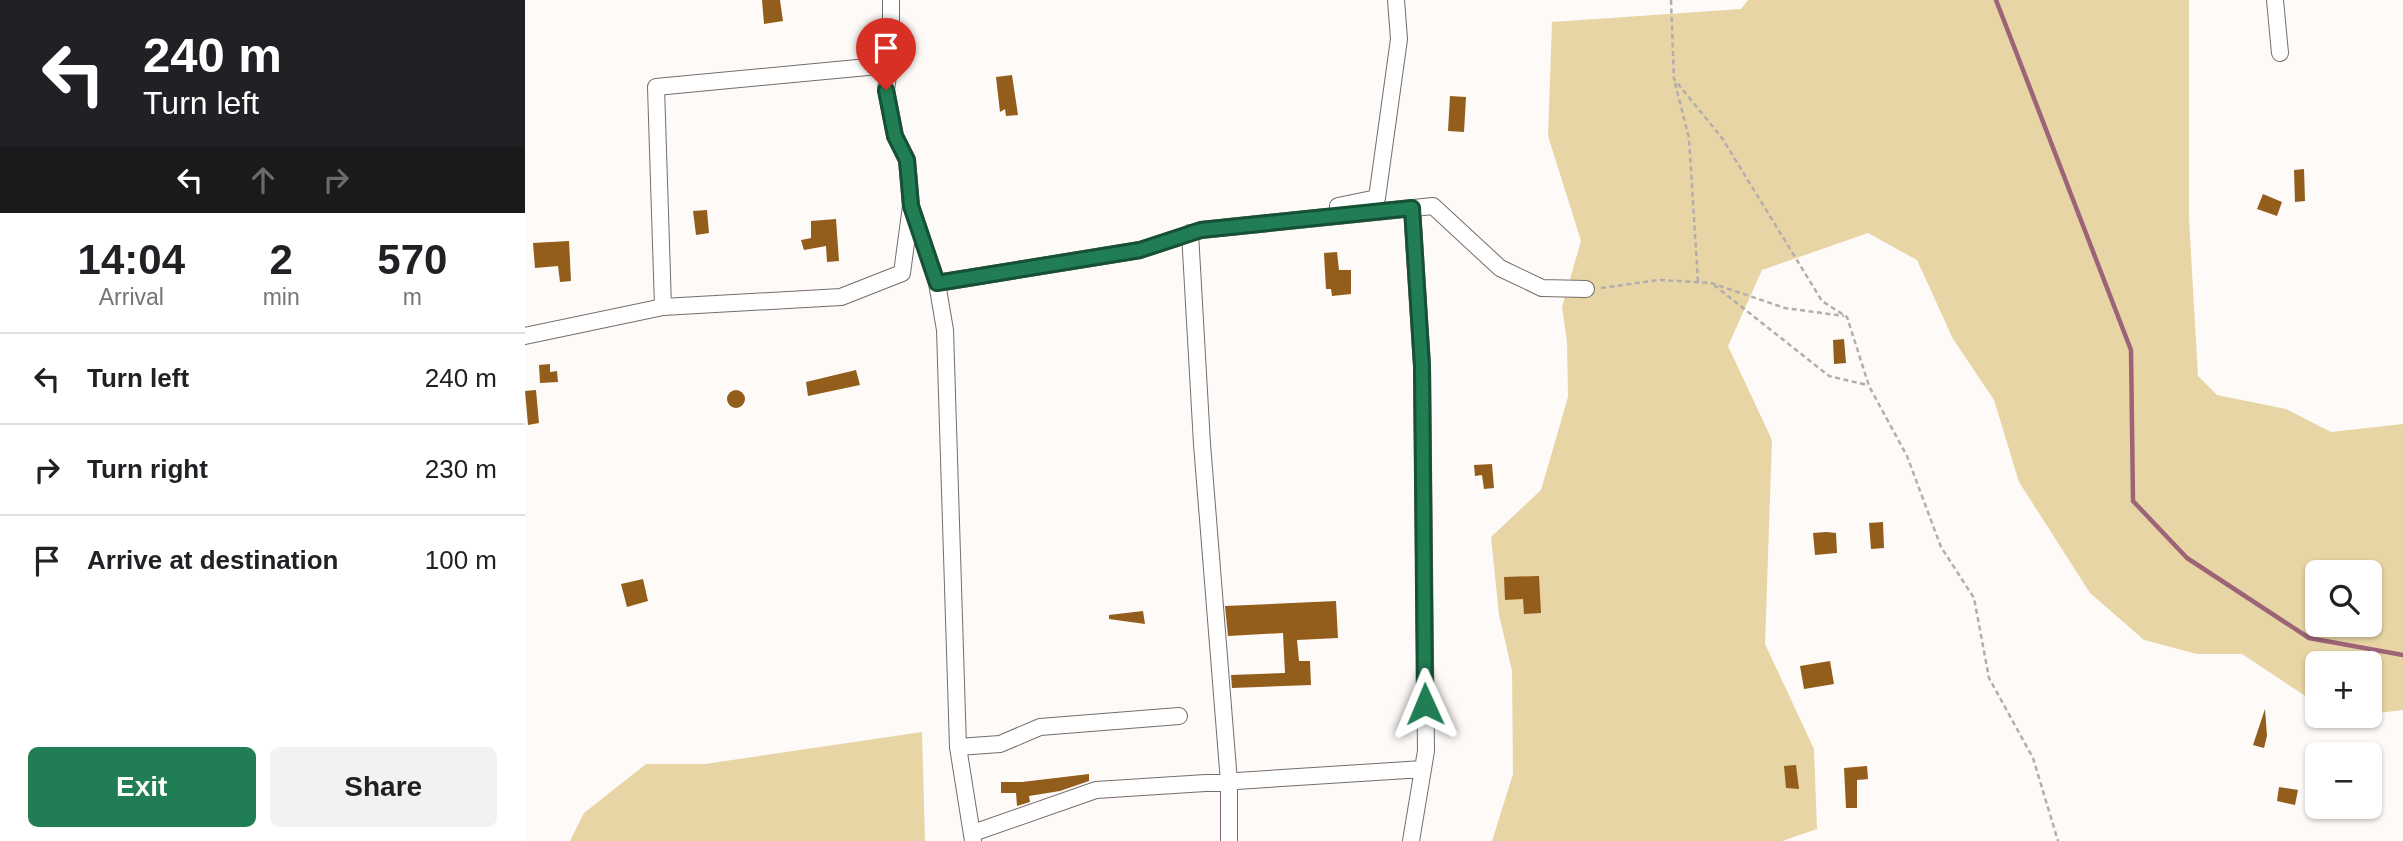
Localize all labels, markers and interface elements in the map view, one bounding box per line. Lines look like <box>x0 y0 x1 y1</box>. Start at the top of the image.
pin <box>856 18 916 90</box>
icon: left <box>28 28 119 119</box>
text: 240 m <box>143 28 282 82</box>
icon: arrive <box>867 29 905 67</box>
text: Turn left <box>143 85 259 121</box>
icon: left <box>171 161 209 199</box>
icon: ahead <box>244 161 282 199</box>
icon: right <box>317 161 355 199</box>
text: 14:04 <box>78 236 185 283</box>
text: 2 <box>269 236 293 283</box>
text: 570 <box>377 236 447 283</box>
text: Arrival <box>99 284 164 310</box>
text: min <box>263 284 300 310</box>
text: m <box>403 284 422 310</box>
icon: left <box>28 360 66 398</box>
text: Turn left <box>87 363 189 393</box>
text: 240 m <box>425 363 497 393</box>
icon: right <box>28 451 66 489</box>
text: Turn right <box>87 454 208 484</box>
text: 230 m <box>425 454 497 484</box>
icon: arrive <box>28 542 66 580</box>
text: Arrive at destination <box>87 545 338 575</box>
text: 100 m <box>425 545 497 575</box>
map controls <box>2305 560 2382 819</box>
button: search <box>2305 560 2382 637</box>
button: + <box>2305 651 2382 728</box>
position arrow <box>1388 667 1462 741</box>
button: − <box>2305 742 2382 819</box>
button: Exit <box>28 747 256 827</box>
button: Share <box>270 747 497 827</box>

